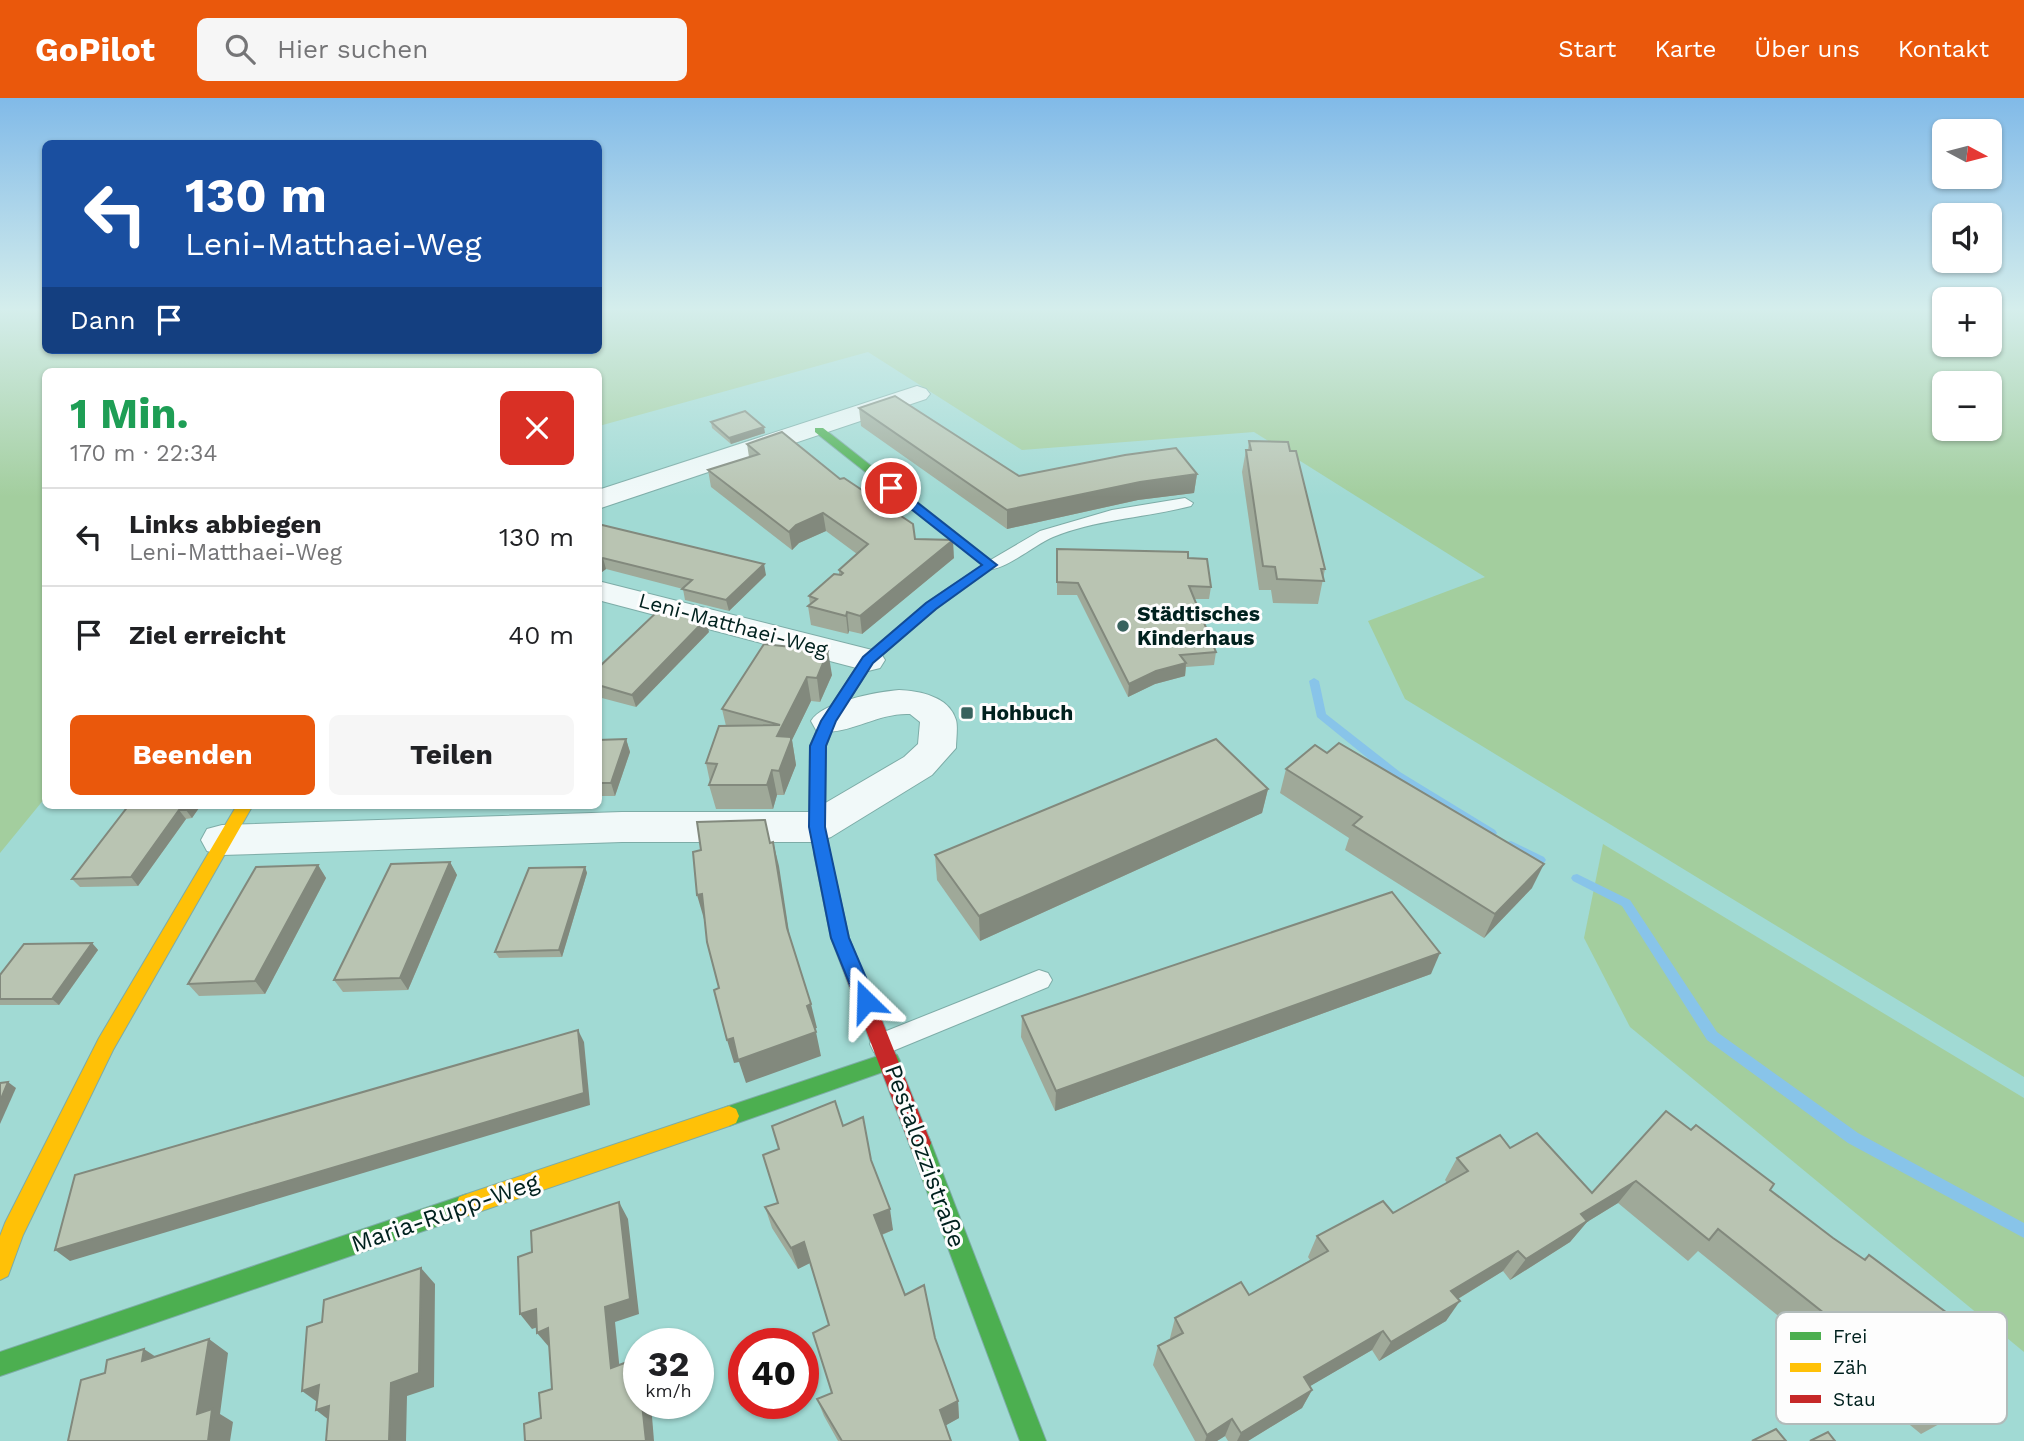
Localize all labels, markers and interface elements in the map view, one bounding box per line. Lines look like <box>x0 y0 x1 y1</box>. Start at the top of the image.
search box <box>197 18 687 81</box>
text: GoPilot <box>35 30 155 69</box>
icon: search <box>221 30 259 68</box>
text: Hier suchen <box>277 34 428 64</box>
text: Start <box>1558 35 1616 63</box>
text: Karte <box>1654 35 1716 63</box>
text: Über uns <box>1754 35 1860 63</box>
text: Kontakt <box>1898 35 1989 63</box>
north arrow <box>1932 119 2002 189</box>
map controls <box>1932 119 2002 441</box>
text: 130 m <box>185 166 327 224</box>
icon: left <box>70 168 161 259</box>
button: sound <box>1932 203 2002 273</box>
text: Leni-Matthaei-Weg <box>185 225 481 263</box>
button: + <box>1932 287 2002 357</box>
icon: arrive <box>150 301 188 339</box>
text: Dann <box>70 305 136 335</box>
button: − <box>1932 371 2002 441</box>
text: 1 Min. <box>70 389 189 438</box>
button: close <box>500 391 574 465</box>
text: 170 m · 22:34 <box>70 440 217 467</box>
pin <box>861 458 921 518</box>
icon: arrive <box>872 469 910 507</box>
text: Links abbiegen <box>129 509 322 539</box>
icon: left <box>70 518 108 556</box>
text: 130 m <box>499 522 574 552</box>
text: Leni-Matthaei-Weg <box>129 539 342 566</box>
street label: Leni-Matthaei-Weg <box>636 587 831 662</box>
place label: Städtisches Kinderhaus <box>1137 601 1260 650</box>
icon: arrive <box>70 616 108 654</box>
marker: Städtisches Kinderhaus <box>1115 618 1131 634</box>
text: Ziel erreicht <box>129 620 286 650</box>
text: 40 m <box>508 620 574 650</box>
place label: Hohbuch <box>981 700 1073 725</box>
marker: Hohbuch <box>959 705 975 721</box>
button: Beenden <box>70 715 315 795</box>
button: Teilen <box>329 715 574 795</box>
position arrow <box>829 964 903 1038</box>
street label: Pestalozzistraße <box>879 1061 971 1251</box>
street label: Maria-Rupp-Weg <box>348 1168 543 1258</box>
legend <box>1776 1312 2007 1424</box>
text: Frei <box>1833 1325 1867 1348</box>
speed limit sign: 40 <box>728 1328 819 1419</box>
text: 32 <box>648 1343 689 1385</box>
text: Zäh <box>1833 1356 1868 1379</box>
text: km/h <box>645 1380 692 1401</box>
text: Stau <box>1833 1388 1876 1411</box>

